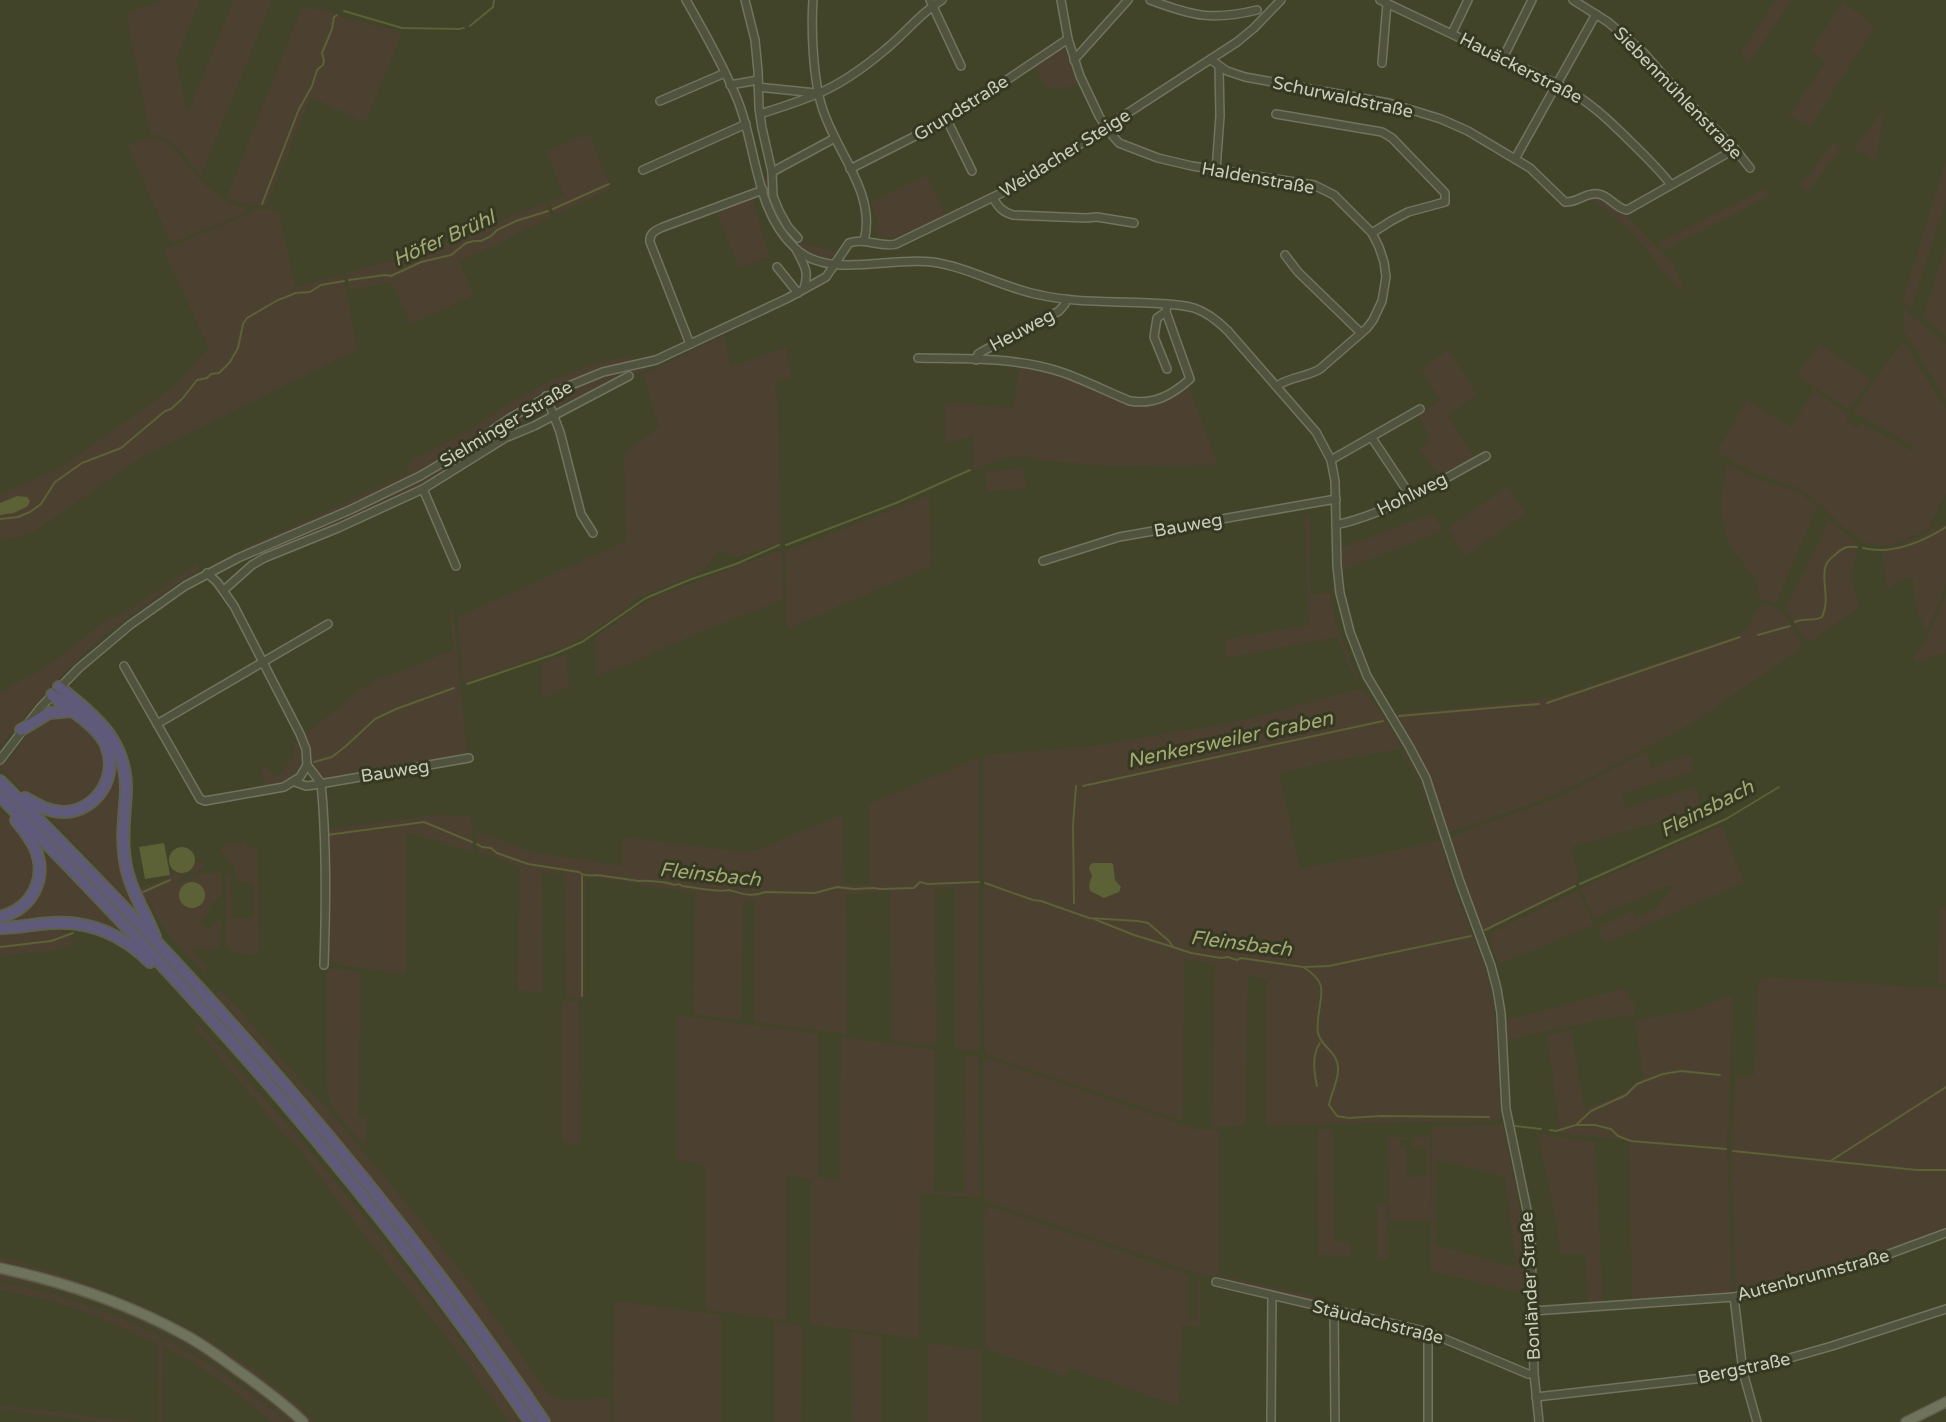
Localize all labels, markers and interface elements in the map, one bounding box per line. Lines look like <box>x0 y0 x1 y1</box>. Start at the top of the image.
street label: Siebenmühlenstraße <box>1609 22 1747 164</box>
street label: Hauäckerstraße <box>1456 28 1586 108</box>
street label: Grundstraße <box>910 70 1012 146</box>
street label: Schurwaldstraße <box>1271 71 1415 123</box>
street label: Weidacher Steige <box>996 104 1134 202</box>
street label: Haldenstraße <box>1200 157 1316 199</box>
water label: Höfer Brühl <box>389 205 500 272</box>
street label: Heuweg <box>986 304 1058 356</box>
street label: Sielminger Straße <box>436 376 576 472</box>
street label: Hohlweg <box>1373 468 1451 520</box>
street label: Bauweg <box>1152 508 1224 542</box>
water label: Nenkersweiler Graben <box>1125 706 1336 774</box>
street label: Bauweg <box>359 755 431 787</box>
water label: Fleinsbach <box>1656 775 1759 843</box>
water label: Fleinsbach <box>658 858 763 892</box>
water label: Fleinsbach <box>1189 926 1294 962</box>
street label: Bonländer Straße <box>1515 1211 1545 1361</box>
street label: Autenbrunnstraße <box>1734 1244 1892 1306</box>
street label: Stäudachstraße <box>1310 1295 1446 1349</box>
street label: Bergstraße <box>1696 1347 1792 1389</box>

